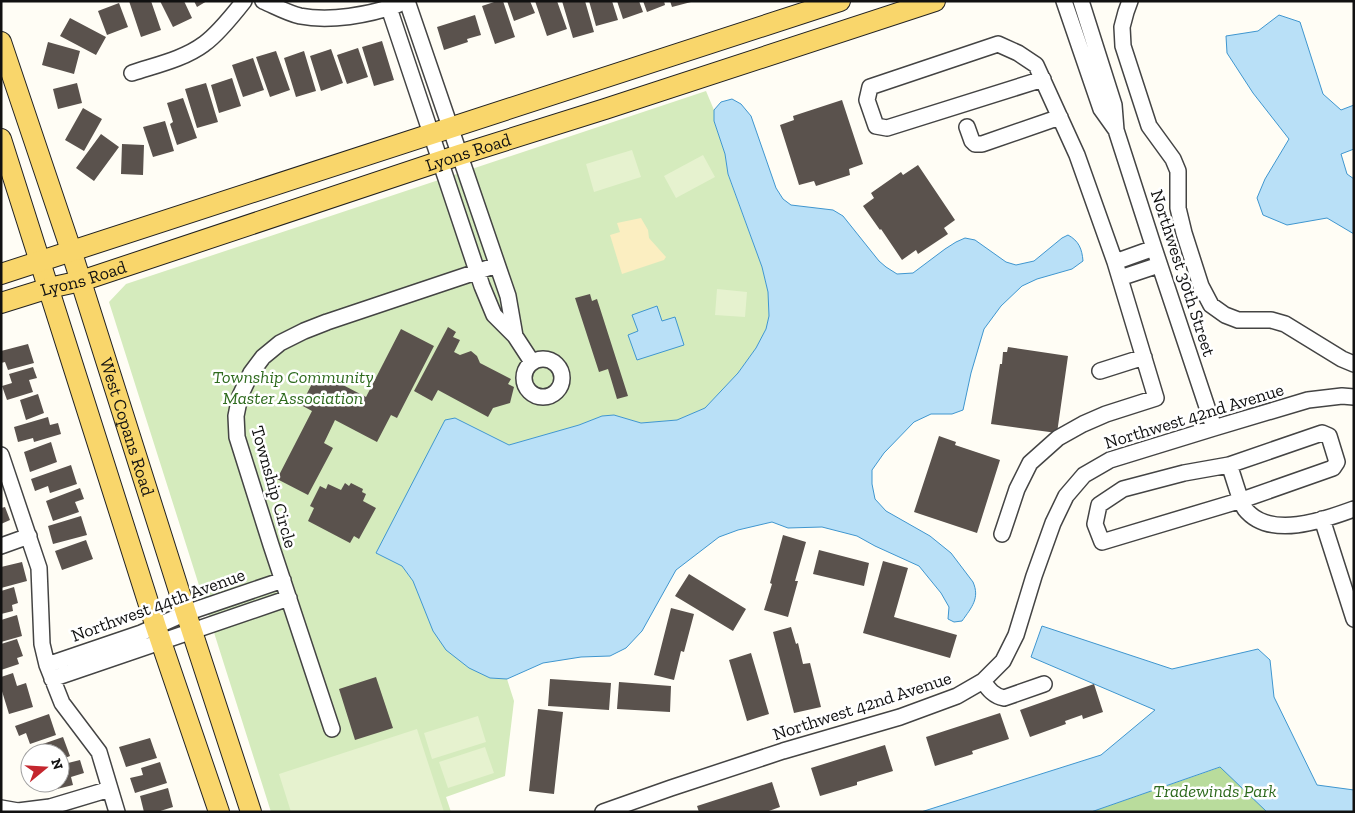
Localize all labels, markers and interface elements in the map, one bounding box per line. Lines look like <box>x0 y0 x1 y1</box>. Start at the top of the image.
street label: Lyons Road <box>423 128 514 176</box>
street label: Northwest 30th Street <box>1146 187 1220 359</box>
street label: Lyons Road <box>38 256 129 301</box>
street label: West Copans Road <box>95 355 159 499</box>
park label: Township Community Master Association <box>212 366 374 409</box>
street label: Northwest 42nd Avenue <box>1102 378 1286 454</box>
street label: Township Circle <box>246 423 302 551</box>
street label: Northwest 44th Avenue <box>68 563 248 647</box>
street label: Northwest 42nd Avenue <box>770 667 954 745</box>
north arrow <box>20 743 70 793</box>
text: N <box>47 756 67 772</box>
park label: Tradewinds Park <box>1153 780 1277 802</box>

